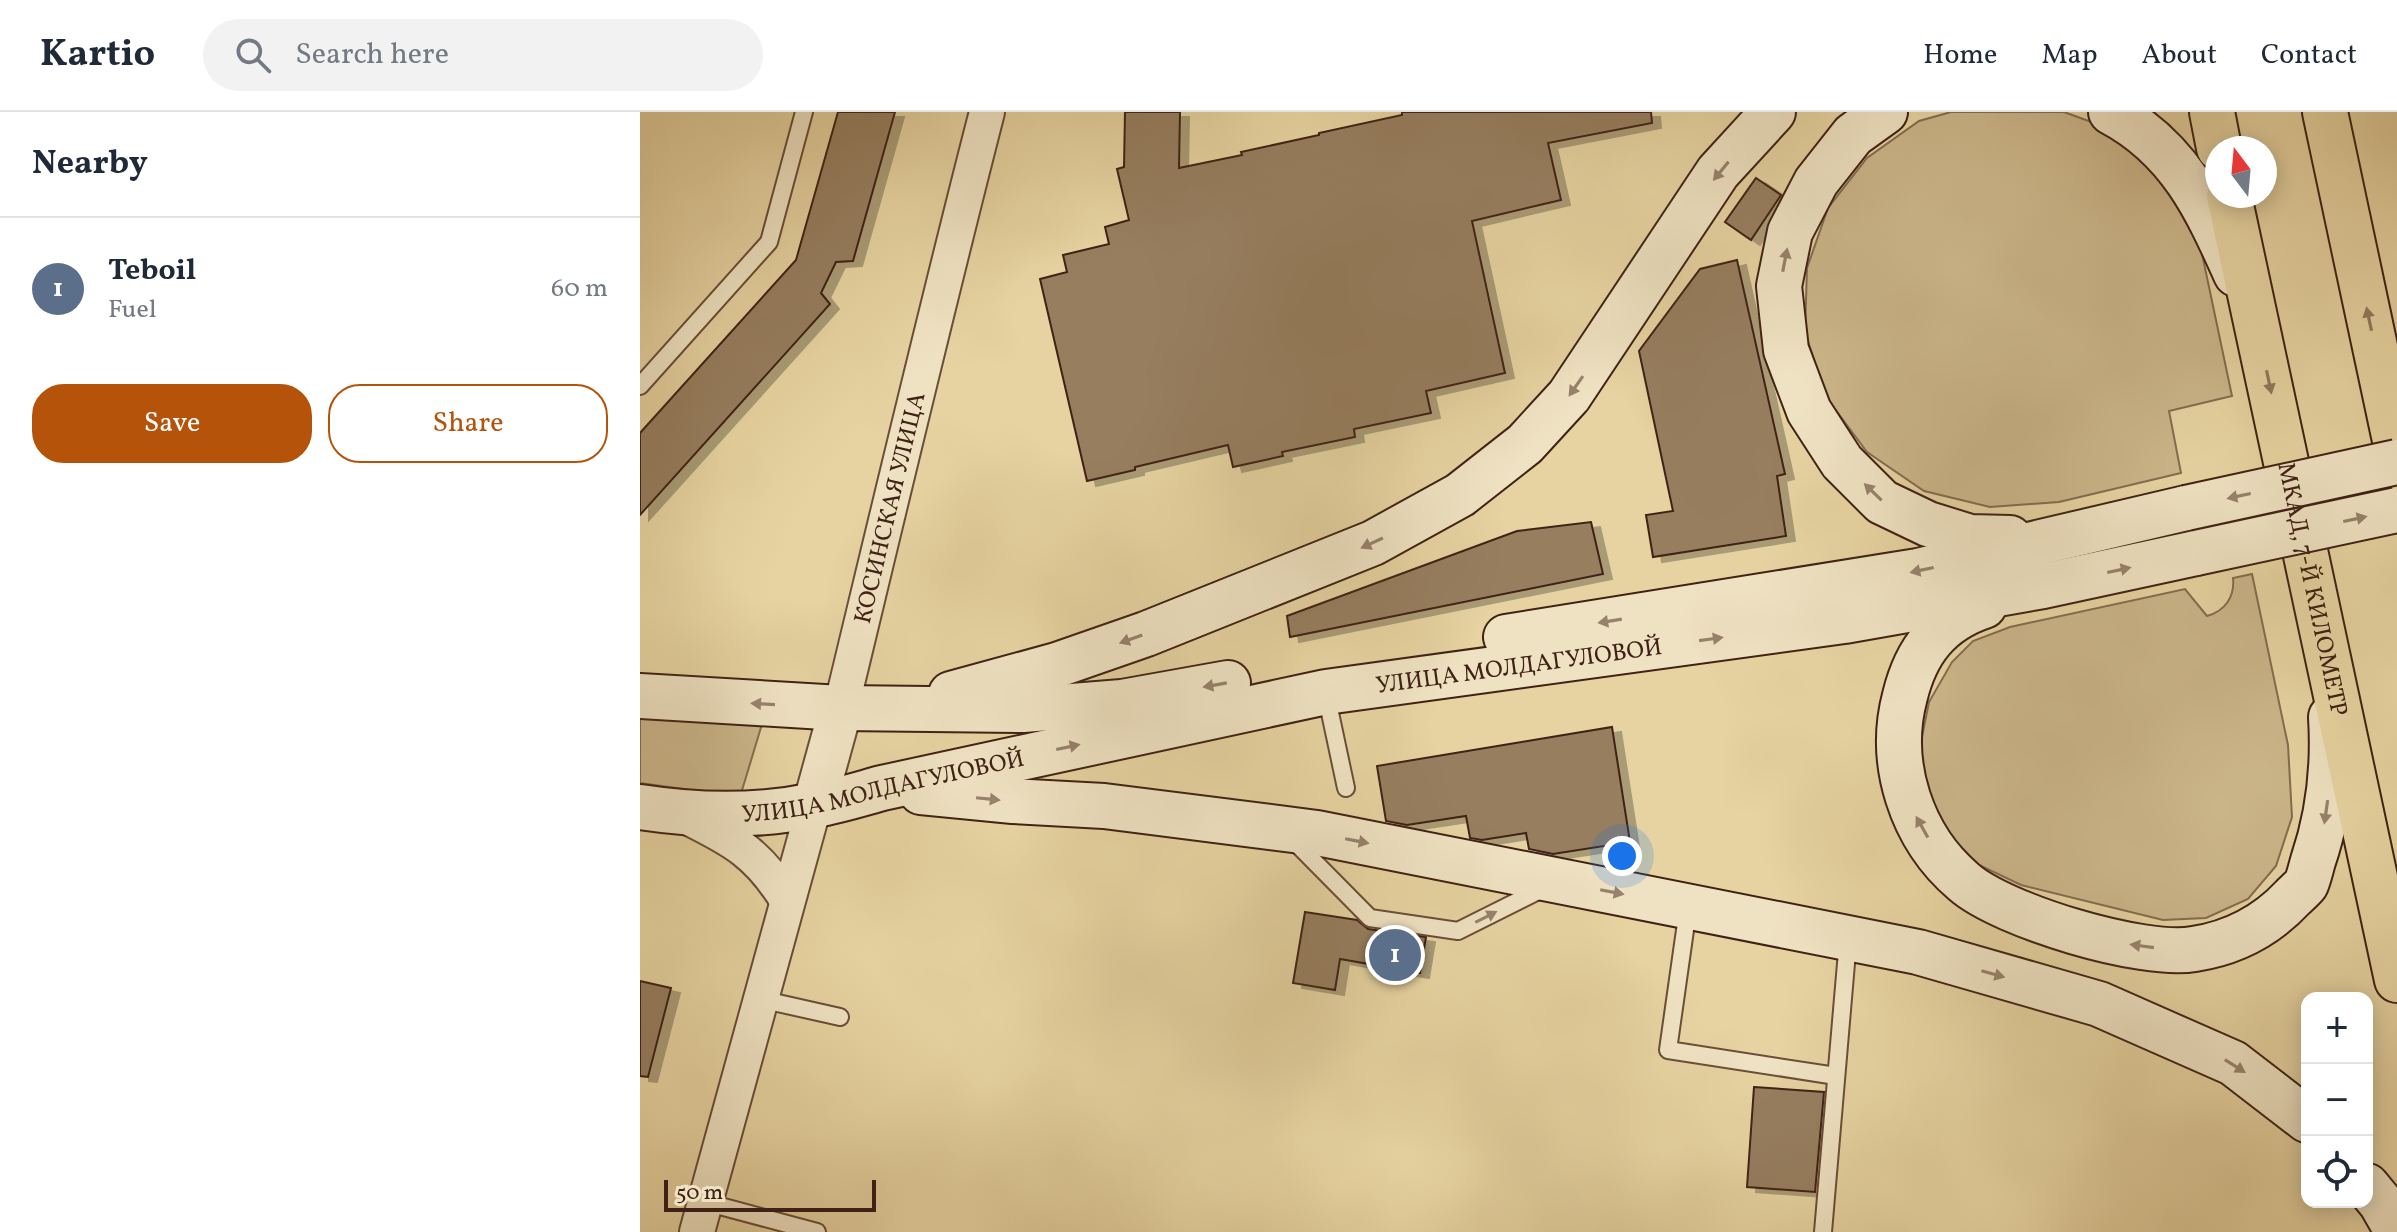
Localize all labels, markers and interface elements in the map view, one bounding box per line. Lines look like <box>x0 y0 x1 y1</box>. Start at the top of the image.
search box <box>203 19 763 91</box>
text: Kartio <box>40 29 155 82</box>
icon: search <box>231 33 275 77</box>
text: Search here <box>295 34 449 76</box>
text: Home <box>1923 36 1997 75</box>
text: Map <box>2041 36 2097 75</box>
text: About <box>2141 36 2217 75</box>
text: Contact <box>2261 36 2357 75</box>
north arrow <box>2205 136 2277 208</box>
text: Nearby <box>32 141 148 188</box>
one-way arrow <box>1713 160 1730 180</box>
one-way arrow <box>1779 248 1791 273</box>
text: Teboil <box>108 250 196 292</box>
text: 1 <box>53 271 63 307</box>
text: 60 m <box>551 271 608 307</box>
text: Fuel <box>108 292 157 328</box>
one-way arrow <box>2362 307 2375 332</box>
one-way arrow <box>2263 369 2276 394</box>
one-way arrow <box>1569 375 1584 396</box>
button: Save <box>32 384 312 463</box>
button: Share <box>328 384 608 463</box>
street label: КОСИНСКАЯ УЛИЦА <box>847 389 936 627</box>
street label: МКАД, 7-Й КИЛОМЕТР <box>2268 459 2355 720</box>
one-way arrow <box>1864 484 1883 502</box>
one-way arrow <box>2226 490 2251 503</box>
one-way arrow <box>2342 512 2367 525</box>
one-way arrow <box>1360 536 1384 550</box>
one-way arrow <box>2107 563 2132 575</box>
one-way arrow <box>1909 564 1934 577</box>
one-way arrow <box>1597 615 1622 628</box>
street label: УЛИЦА МОЛДАГУЛОВОЙ <box>1374 631 1664 704</box>
one-way arrow <box>1698 632 1723 645</box>
one-way arrow <box>1118 633 1142 646</box>
one-way arrow <box>1203 679 1228 692</box>
one-way arrow <box>750 697 775 710</box>
one-way arrow <box>1056 740 1081 753</box>
street label: УЛИЦА МОЛДАГУЛОВОЙ <box>741 743 1028 833</box>
one-way arrow <box>976 792 1001 805</box>
one-way arrow <box>2319 800 2332 825</box>
one-way arrow <box>1915 816 1928 839</box>
one-way arrow <box>1345 835 1370 847</box>
your location <box>1602 836 1642 876</box>
one-way arrow <box>1600 886 1625 898</box>
one-way arrow <box>1475 910 1498 923</box>
pin: 1 <box>1369 925 1421 985</box>
one-way arrow <box>2129 939 2154 952</box>
one-way arrow <box>1980 968 2005 980</box>
map controls <box>2301 992 2373 1208</box>
button: + <box>2301 992 2373 1064</box>
one-way arrow <box>2224 1058 2245 1073</box>
button: − <box>2301 1064 2373 1136</box>
button: locate <box>2301 1136 2373 1208</box>
scale bar <box>664 1176 876 1212</box>
text: 50 m <box>676 1178 723 1209</box>

